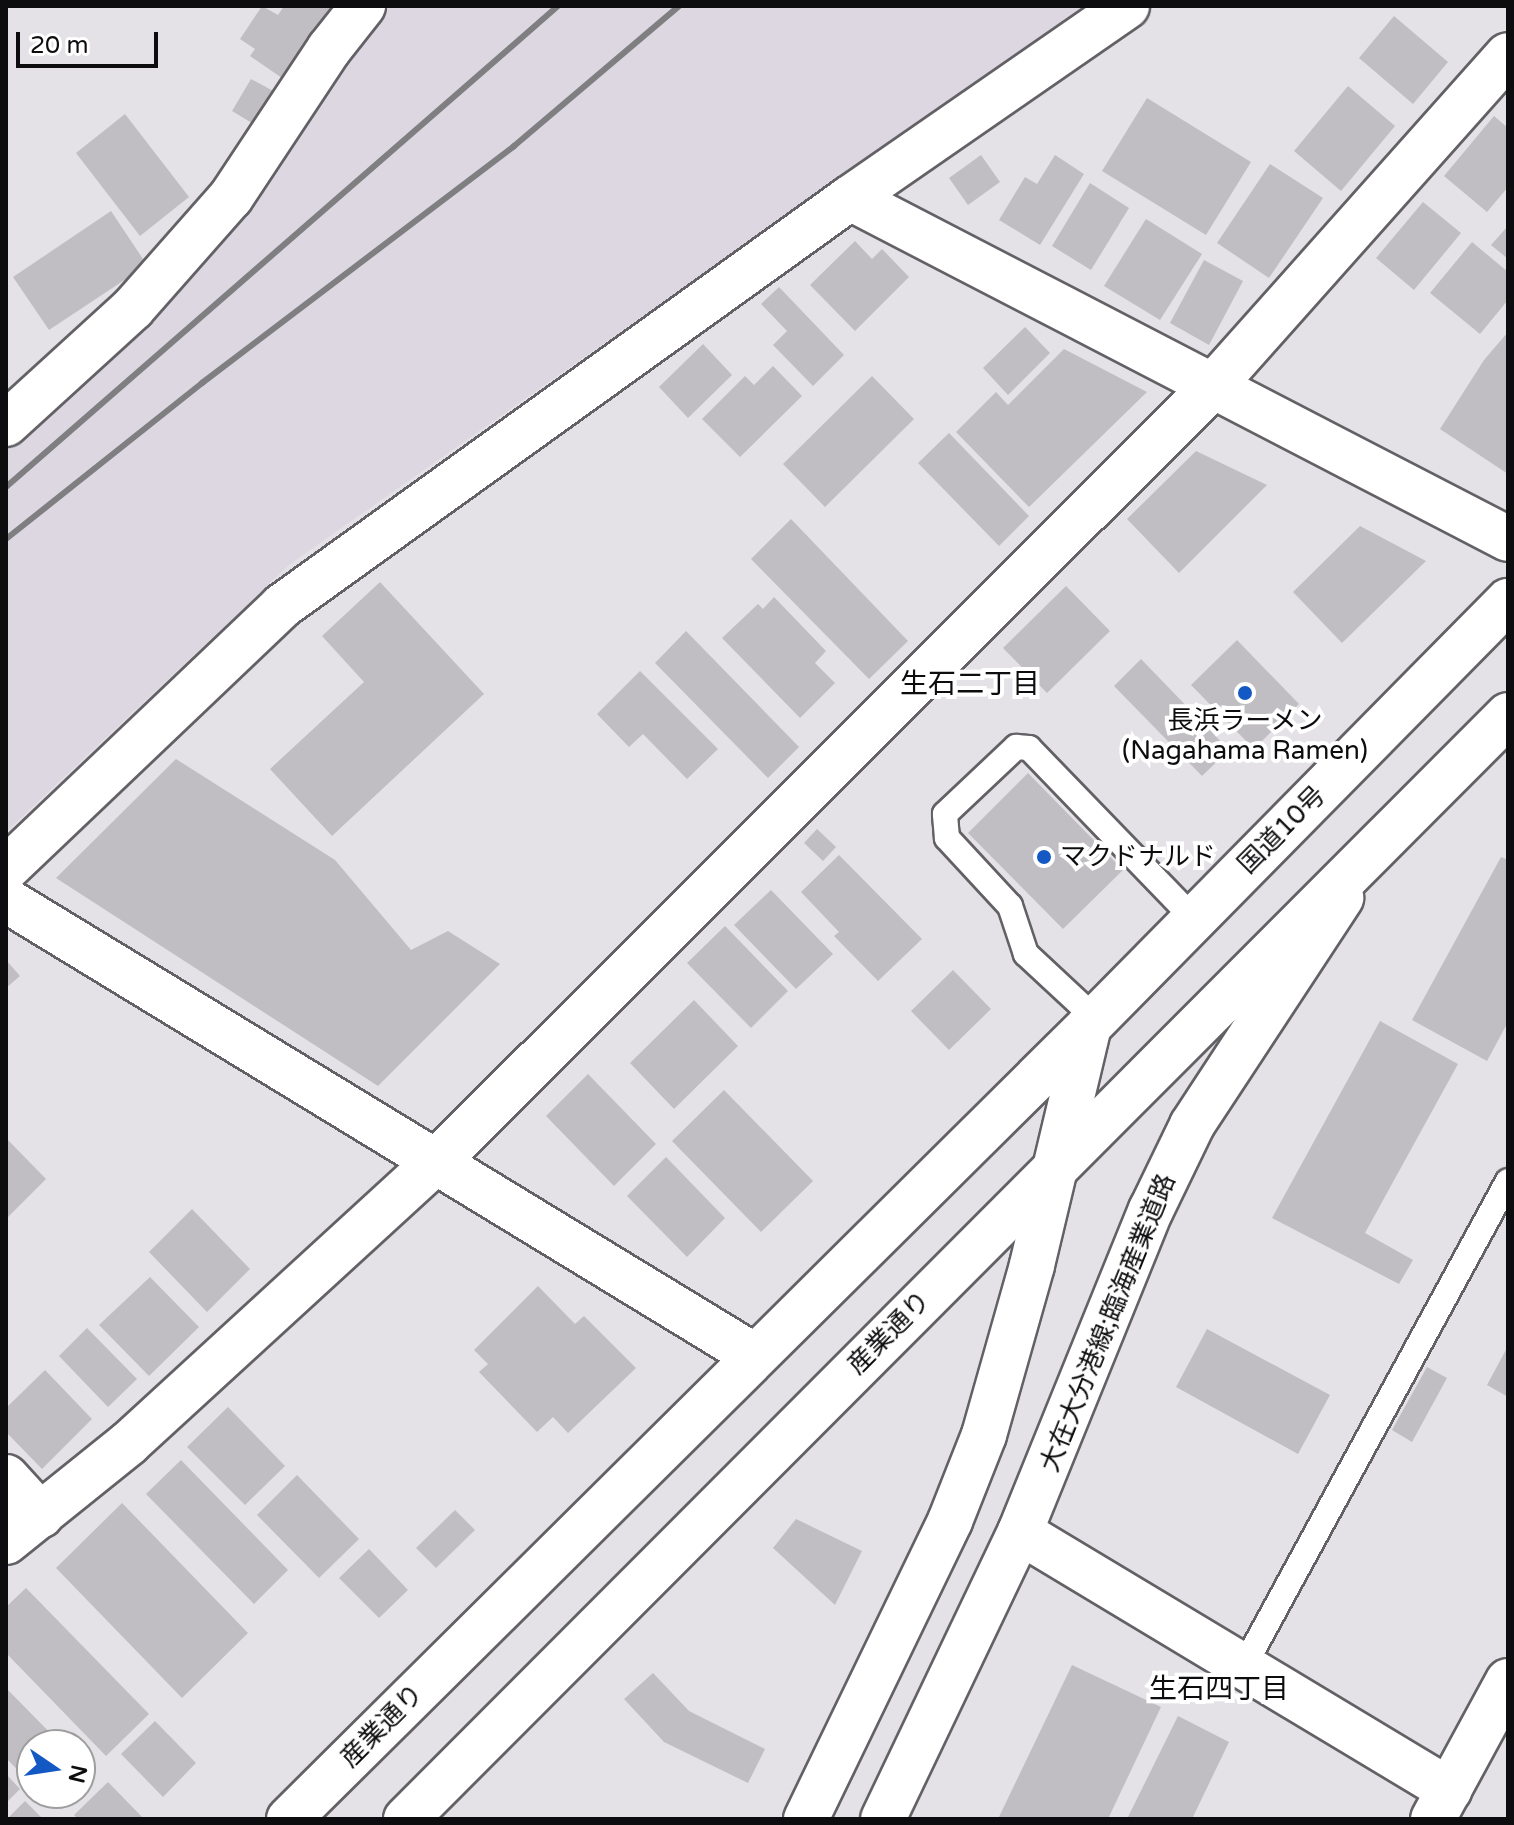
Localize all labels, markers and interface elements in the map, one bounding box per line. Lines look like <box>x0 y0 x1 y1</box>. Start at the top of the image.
scale bar <box>20 16 162 66</box>
text: 20 m <box>30 31 88 60</box>
district label: 生石二丁目 <box>900 667 1040 701</box>
marker: 長浜ラーメン (Nagahama Ramen) <box>1236 684 1254 702</box>
place label: 長浜ラーメン (Nagahama Ramen) <box>1122 705 1368 766</box>
street label: 国道10号 <box>1232 780 1332 880</box>
place label: マクドナルド <box>1060 841 1216 873</box>
marker: マクドナルド <box>1035 848 1053 866</box>
street label: 大在大分港線;臨海産業道路 <box>1034 1169 1182 1477</box>
street label: 産業通り <box>841 1285 937 1381</box>
district label: 生石四丁目 <box>1149 1672 1289 1706</box>
street label: 産業通り <box>334 1678 430 1774</box>
north arrow <box>16 1729 96 1809</box>
text: N <box>63 1762 92 1785</box>

